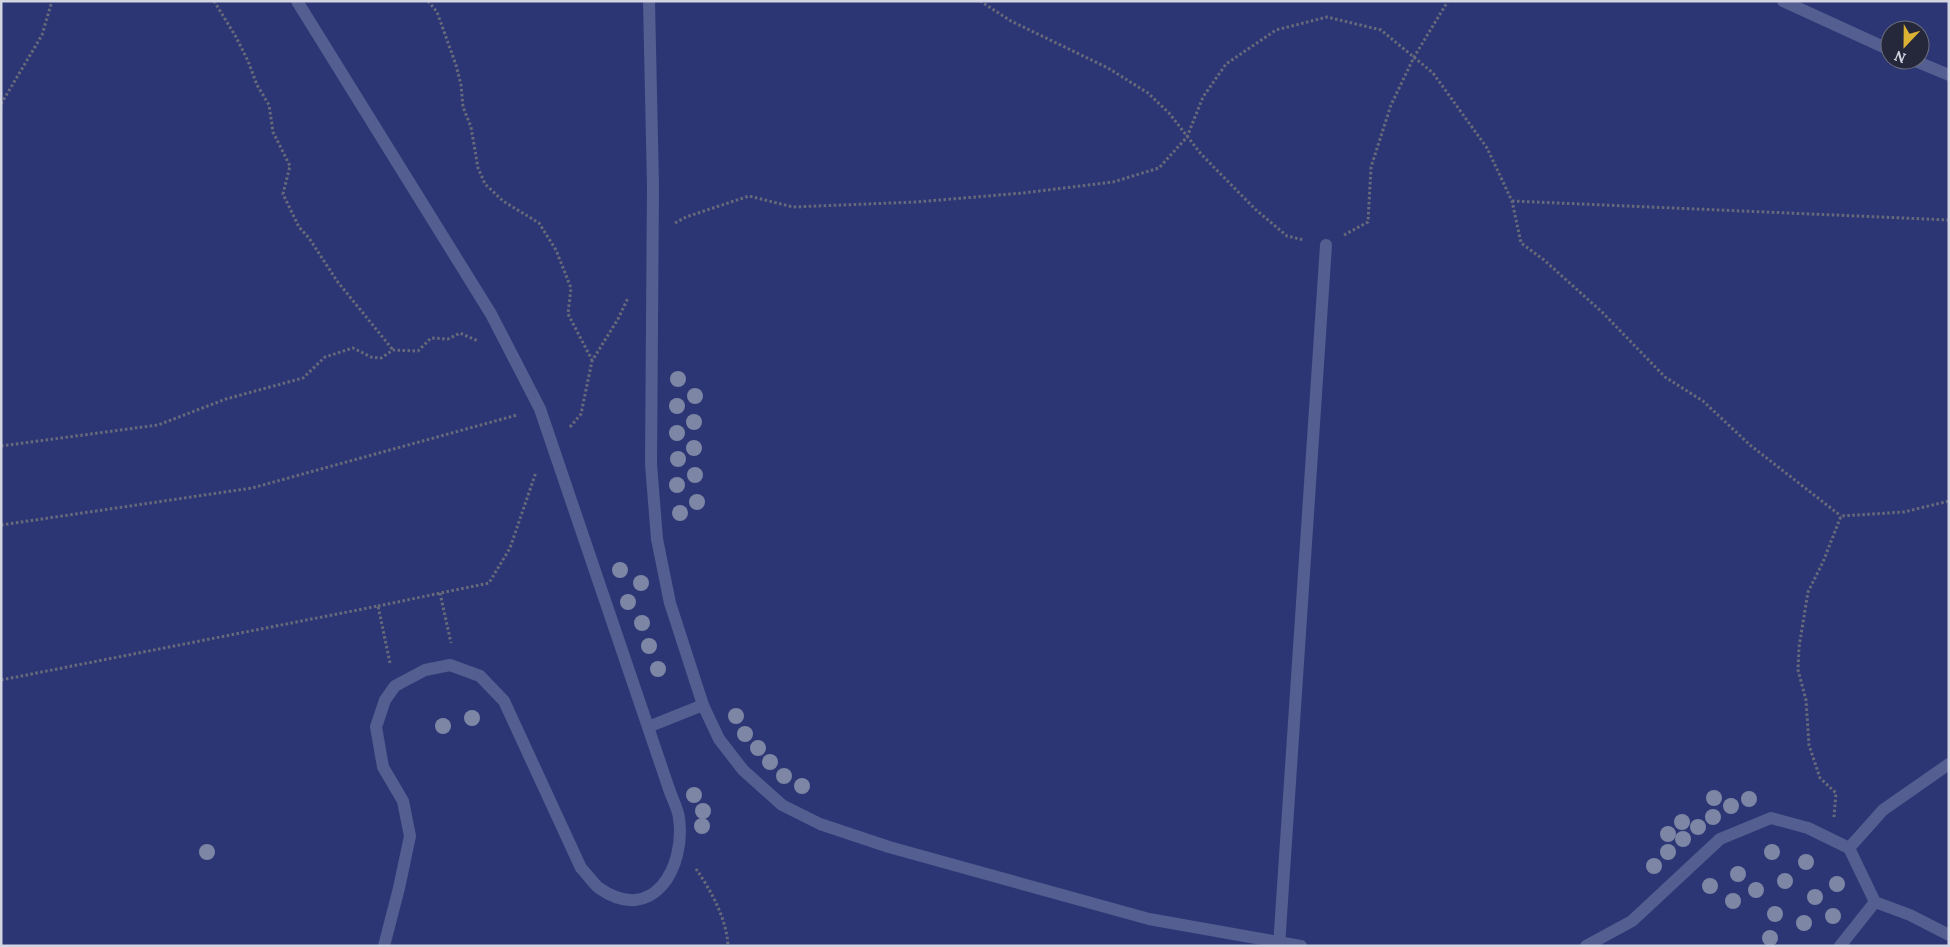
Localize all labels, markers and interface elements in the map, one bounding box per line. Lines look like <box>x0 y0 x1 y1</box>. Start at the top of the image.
north arrow <box>1880 20 1930 70</box>
text: N <box>1892 47 1909 67</box>

